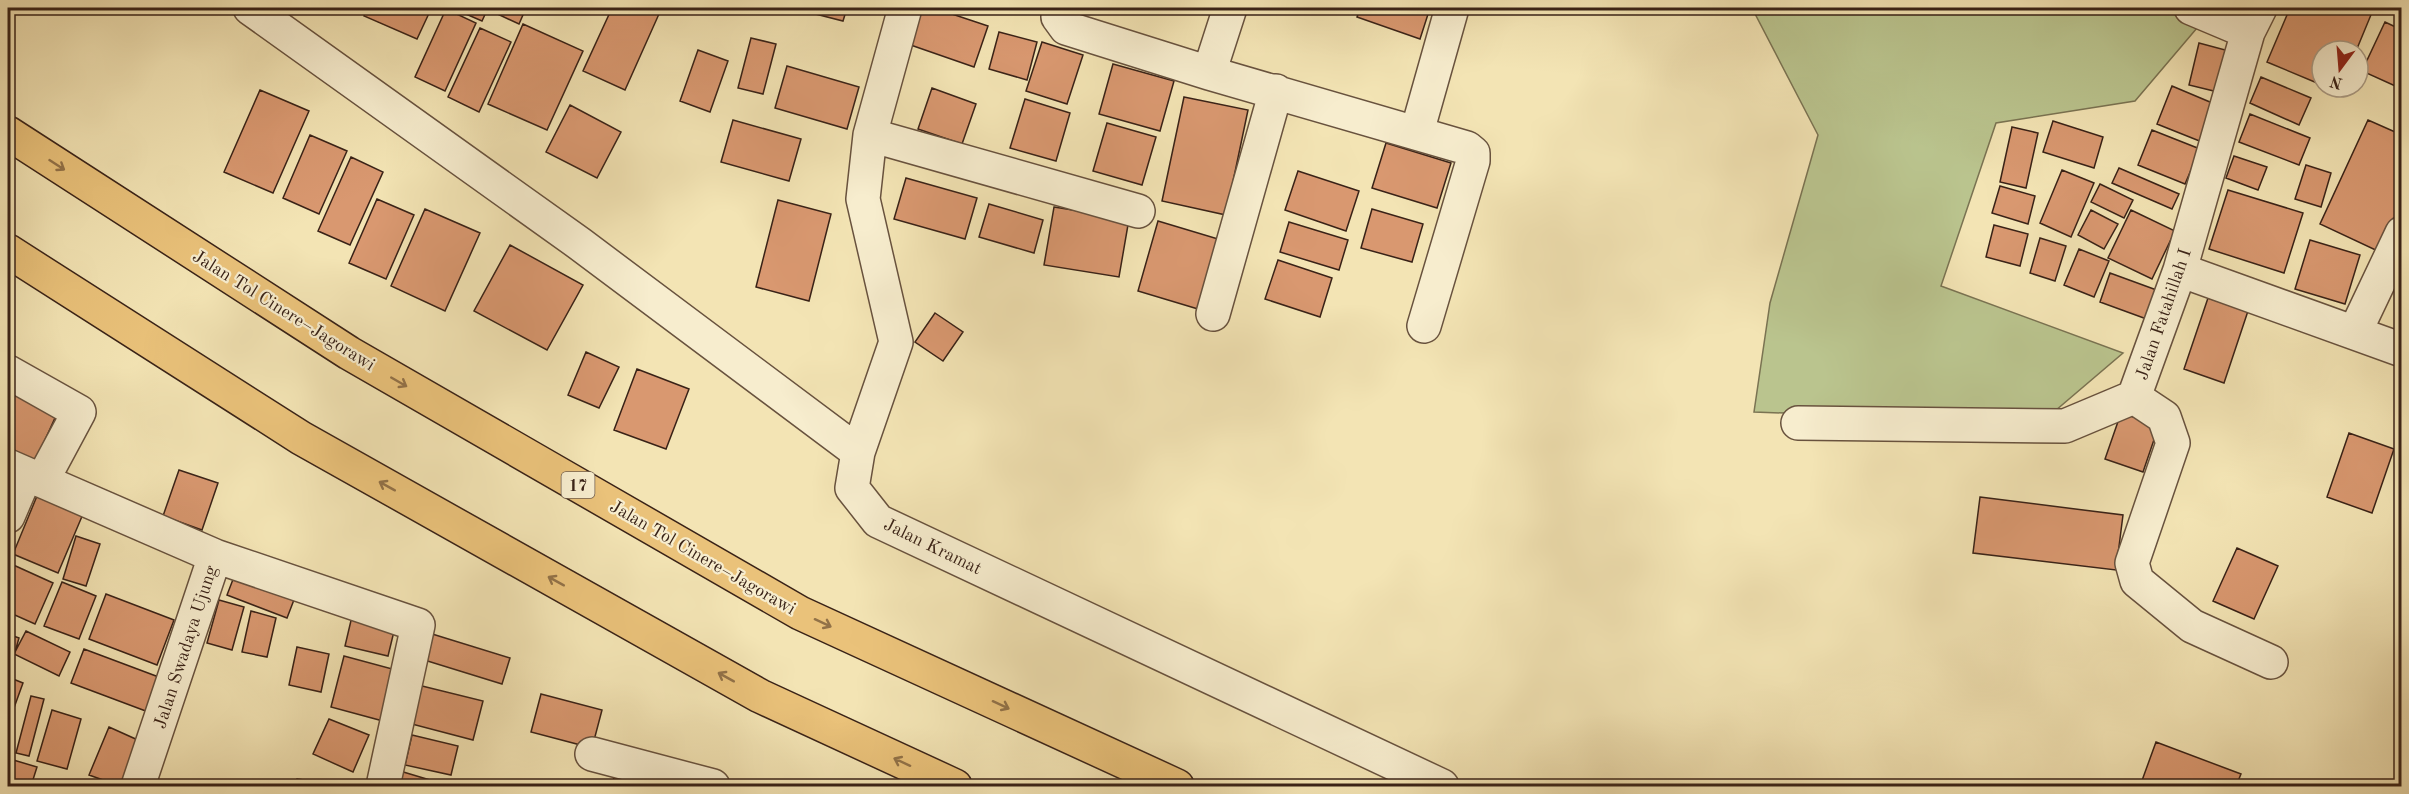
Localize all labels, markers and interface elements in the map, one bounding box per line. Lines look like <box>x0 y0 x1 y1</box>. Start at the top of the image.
north arrow <box>2310 39 2370 99</box>
text: N <box>2328 72 2345 91</box>
one-way arrow <box>48 159 65 171</box>
street label: Jalan Fatahillah I <box>2133 246 2195 382</box>
street label: Jalan Tol Cinere–Jagorawi <box>189 247 378 375</box>
one-way arrow <box>390 376 407 388</box>
road number: 17 <box>562 472 594 498</box>
one-way arrow <box>378 479 395 491</box>
street label: Jalan Tol Cinere–Jagorawi <box>607 497 799 619</box>
street label: Jalan Kramat <box>881 515 984 578</box>
street label: Jalan Swadaya Ujung <box>151 563 221 731</box>
one-way arrow <box>548 575 565 587</box>
one-way arrow <box>814 618 832 630</box>
one-way arrow <box>718 671 735 683</box>
one-way arrow <box>991 700 1009 712</box>
one-way arrow <box>893 755 911 767</box>

